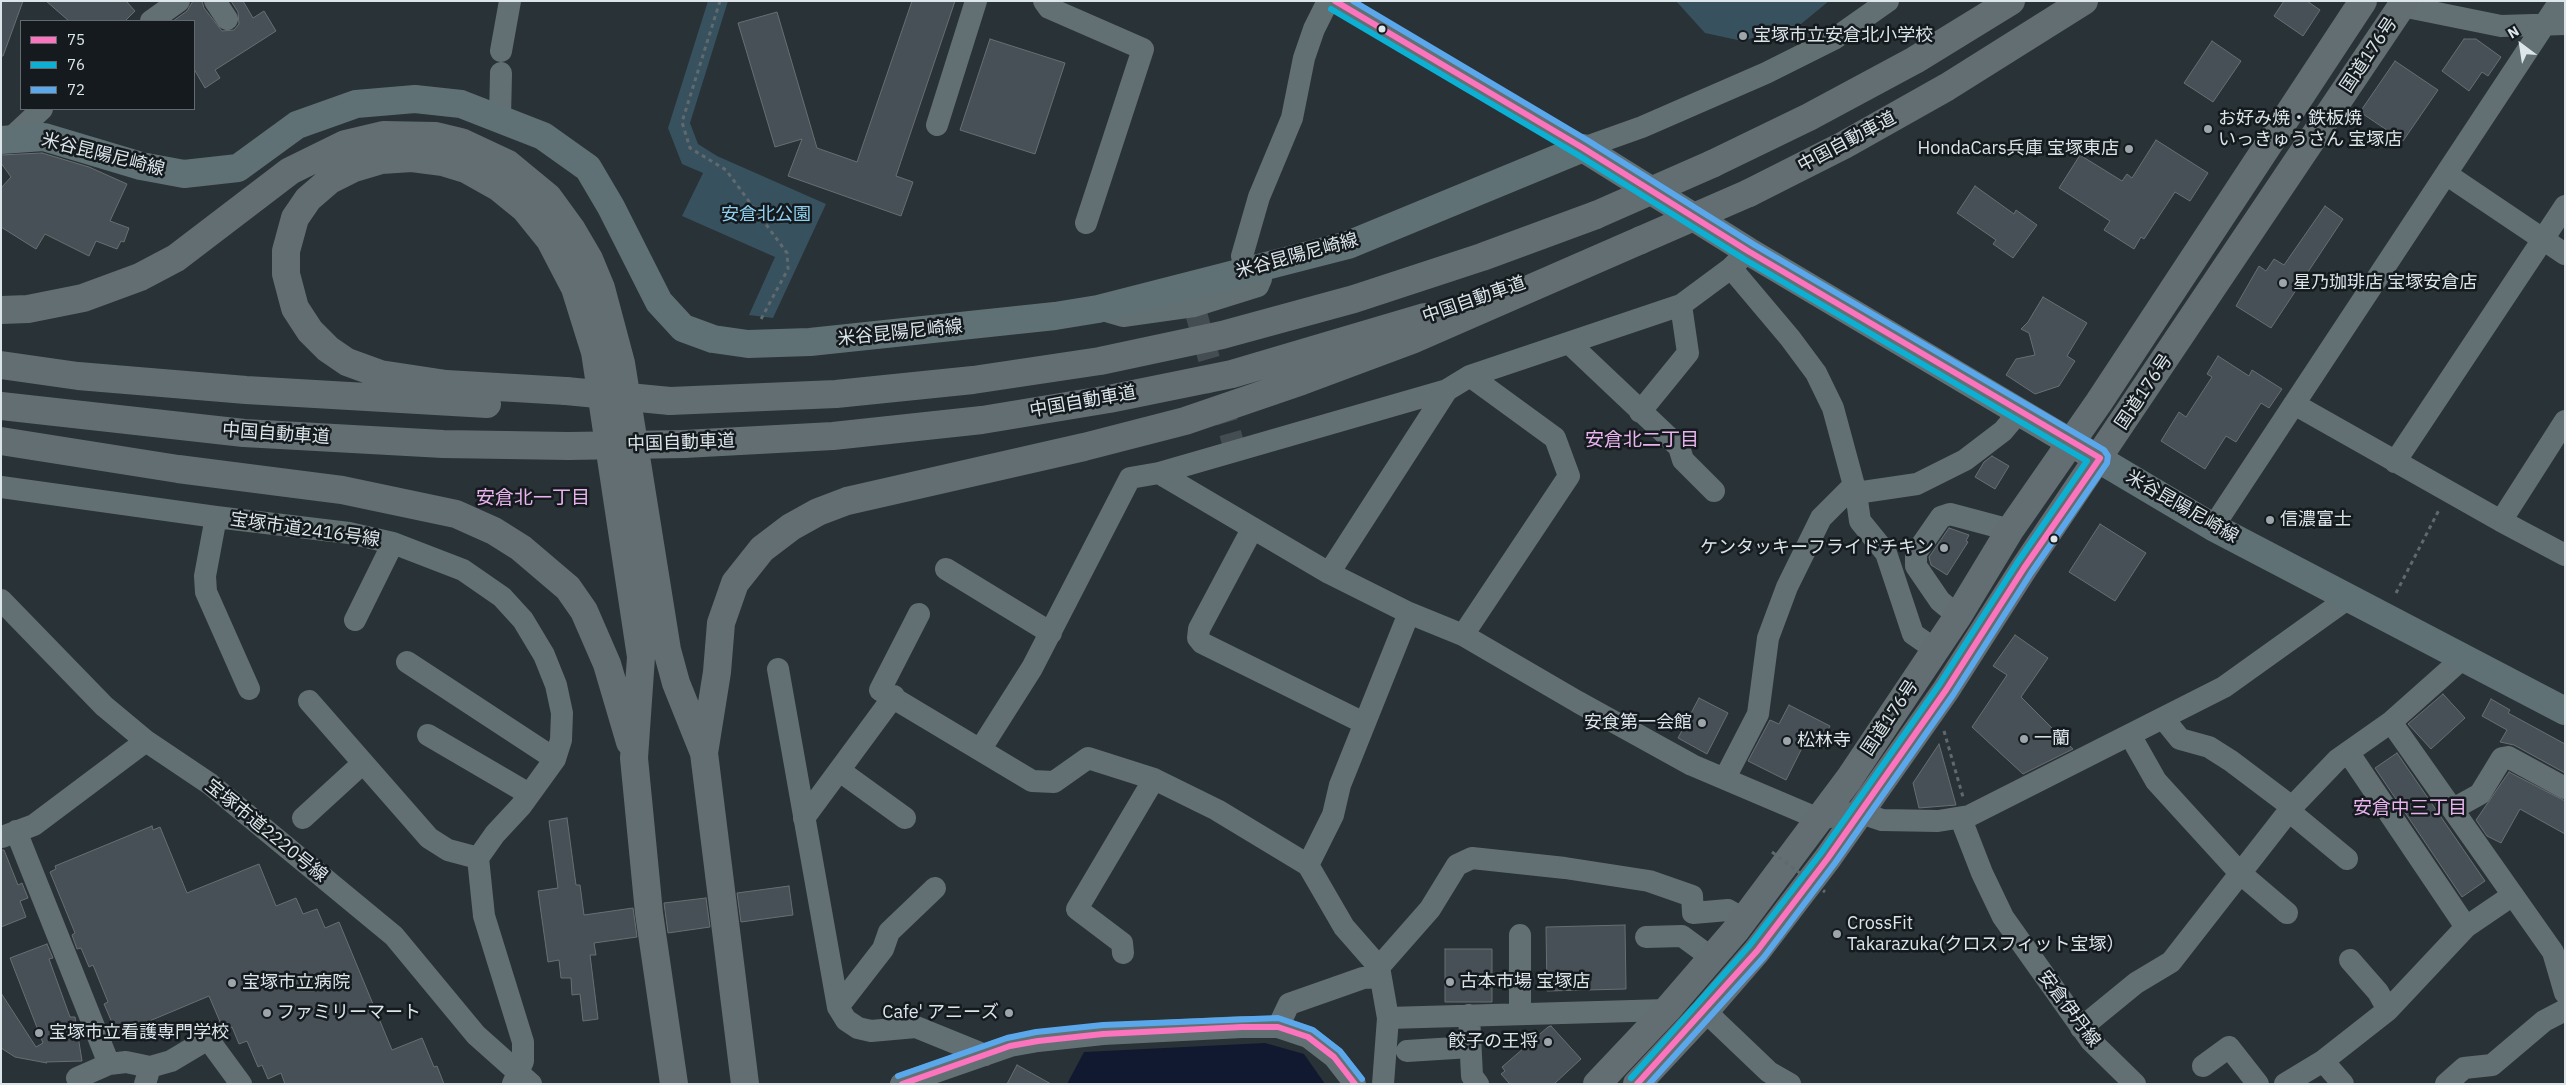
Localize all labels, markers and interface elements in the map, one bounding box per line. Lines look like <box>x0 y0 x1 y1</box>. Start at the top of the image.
street label: 国道176号 <box>2336 13 2402 97</box>
legend <box>20 20 195 110</box>
north arrow <box>2496 20 2546 70</box>
text: N <box>2504 22 2522 42</box>
unlabelled marker <box>1377 24 1387 34</box>
place label: 宝塚市立安倉北小学校 <box>1753 25 1933 47</box>
text: 75 <box>67 30 85 49</box>
marker: 宝塚市立安倉北小学校 <box>1737 30 1749 42</box>
text: 76 <box>67 55 85 74</box>
text: 72 <box>67 80 85 99</box>
street label: 中国自動車道 <box>1794 107 1900 177</box>
place label: お好み焼・鉄板焼 いっきゅうさん 宝塚店 <box>2218 108 2402 150</box>
marker: お好み焼・鉄板焼 いっきゅうさん 宝塚店 <box>2202 123 2214 135</box>
street label: 米谷昆陽尼崎線 <box>39 129 167 181</box>
place label: HondaCars兵庫 宝塚東店 <box>1918 138 2119 160</box>
marker: HondaCars兵庫 宝塚東店 <box>2123 143 2135 155</box>
park label: 安倉北公園 <box>721 204 811 226</box>
street label: 米谷昆陽尼崎線 <box>1233 229 1361 283</box>
street label: 中国自動車道 <box>1419 272 1529 328</box>
place label: 星乃珈琲店 宝塚安倉店 <box>2293 272 2477 294</box>
marker: 星乃珈琲店 宝塚安倉店 <box>2277 277 2289 289</box>
street label: 米谷昆陽尼崎線 <box>836 316 964 350</box>
street label: 国道176号 <box>2111 350 2177 434</box>
street label: 中国自動車道 <box>1028 382 1138 422</box>
street label: 中国自動車道 <box>221 419 331 449</box>
street label: 中国自動車道 <box>627 430 735 456</box>
district label: 安倉北二丁目 <box>1585 430 1699 452</box>
street label: 米谷昆陽尼崎線 <box>2122 466 2242 548</box>
district label: 安倉北一丁目 <box>476 488 590 510</box>
street label: 宝塚市道2416号線 <box>229 509 381 551</box>
place label: 信濃富士 <box>2280 509 2352 531</box>
marker: 信濃富士 <box>2264 514 2276 526</box>
unlabelled marker <box>2049 534 2059 544</box>
place label: ケンタッキーフライドチキン <box>1700 537 1934 559</box>
marker: ケンタッキーフライドチキン <box>1938 542 1950 554</box>
street label: 国道176号 <box>1857 676 1923 760</box>
place label: 安食第一会館 <box>1584 712 1692 734</box>
marker: 安食第一会館 <box>1696 717 1708 729</box>
place label: 一蘭 <box>2034 728 2070 750</box>
place label: 松林寺 <box>1797 730 1851 752</box>
marker: 一蘭 <box>2018 733 2030 745</box>
marker: 松林寺 <box>1781 735 1793 747</box>
street label: 宝塚市道2220号線 <box>200 775 332 887</box>
district label: 安倉中三丁目 <box>2353 798 2467 820</box>
place label: CrossFit Takarazuka(クロスフィット宝塚） <box>1847 913 2124 956</box>
marker: CrossFit Takarazuka(クロスフィット宝塚） <box>1831 928 1843 940</box>
street label: 安倉伊丹線 <box>2033 967 2105 1051</box>
place label: 古本市場 宝塚店 <box>1460 971 1590 993</box>
place label: 宝塚市立病院 <box>242 972 350 994</box>
marker: 古本市場 宝塚店 <box>1444 976 1456 988</box>
marker: 宝塚市立病院 <box>226 977 238 989</box>
place label: ファミリーマート <box>277 1002 421 1024</box>
place label: Cafe' アニーズ <box>882 1002 999 1024</box>
marker: ファミリーマート <box>261 1007 273 1019</box>
marker: Cafe' アニーズ <box>1003 1007 1015 1019</box>
place label: 宝塚市立看護専門学校 <box>49 1022 229 1044</box>
marker: 宝塚市立看護専門学校 <box>33 1027 45 1039</box>
place label: 餃子の王将 <box>1448 1031 1538 1053</box>
marker: 餃子の王将 <box>1542 1036 1554 1048</box>

